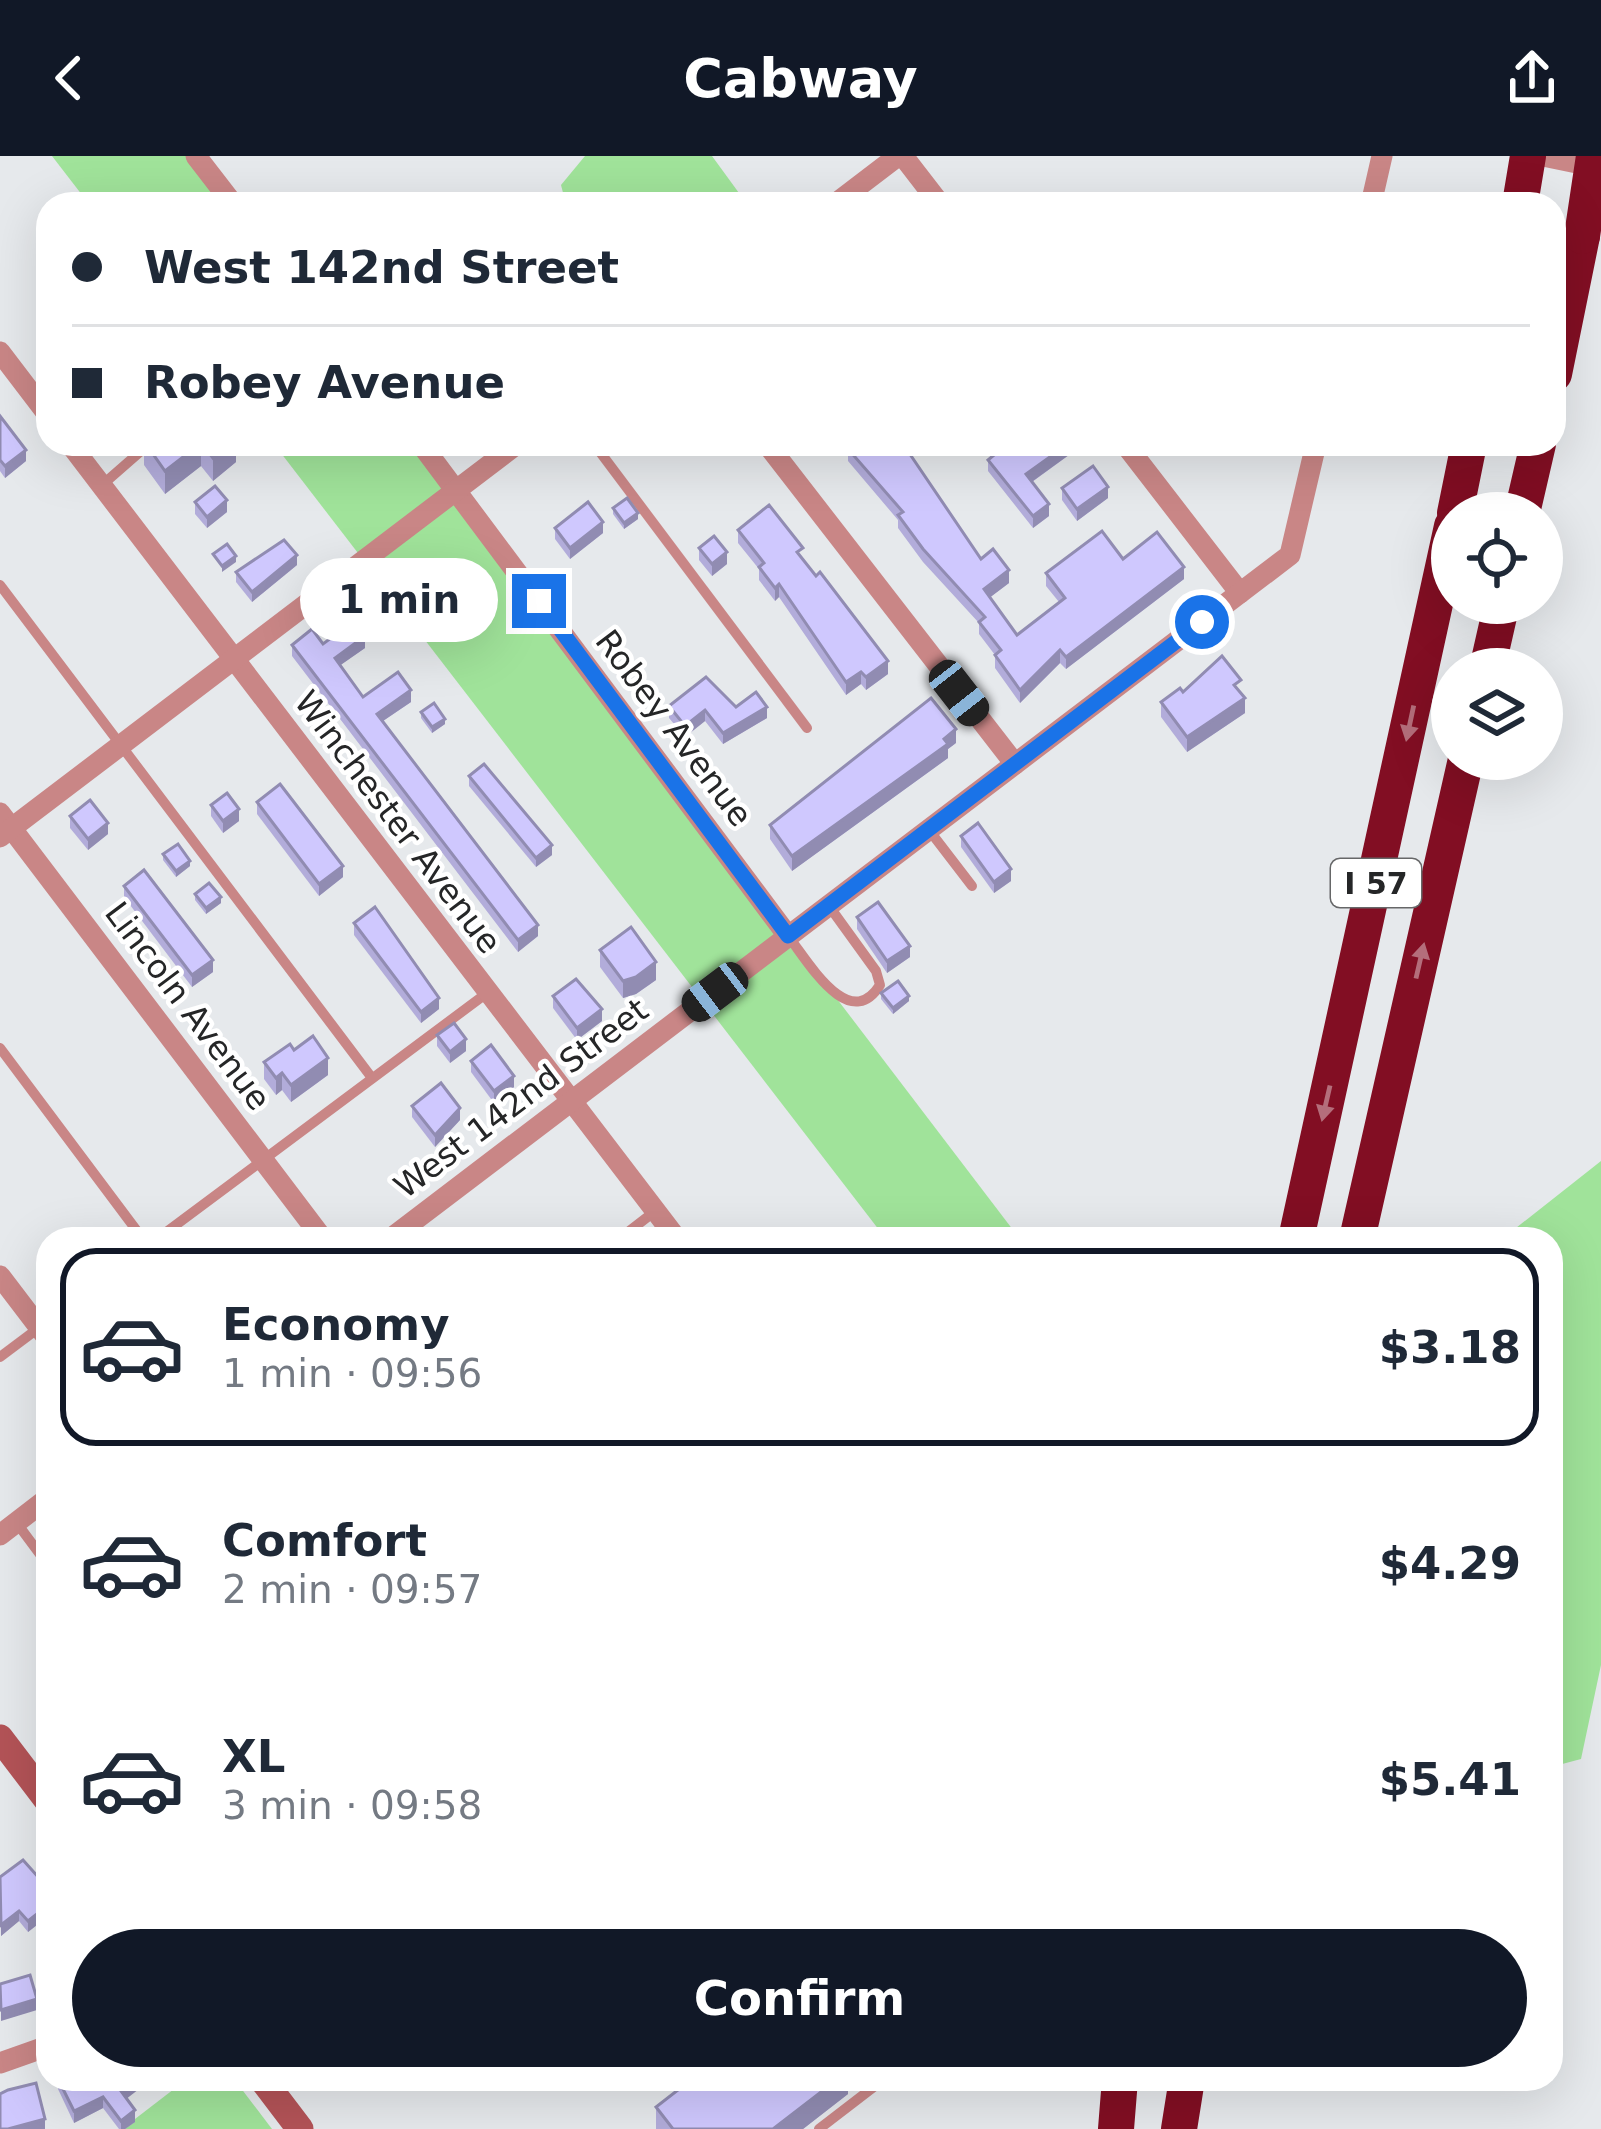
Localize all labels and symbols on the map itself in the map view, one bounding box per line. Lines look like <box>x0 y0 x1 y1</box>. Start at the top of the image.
callout: 1 min <box>299 559 497 643</box>
route end <box>512 574 566 628</box>
route start <box>1175 595 1229 649</box>
street label: Robey Avenue <box>588 622 760 834</box>
car <box>923 654 995 732</box>
street label: Winchester Avenue <box>287 683 509 961</box>
one-way arrow <box>1400 704 1419 742</box>
road number: I 57 <box>1331 859 1421 907</box>
street label: Lincoln Avenue <box>97 894 279 1118</box>
one-way arrow <box>1411 942 1430 980</box>
car <box>675 956 755 1028</box>
street label: West 142nd Street <box>387 990 655 1206</box>
one-way arrow <box>1316 1085 1335 1123</box>

